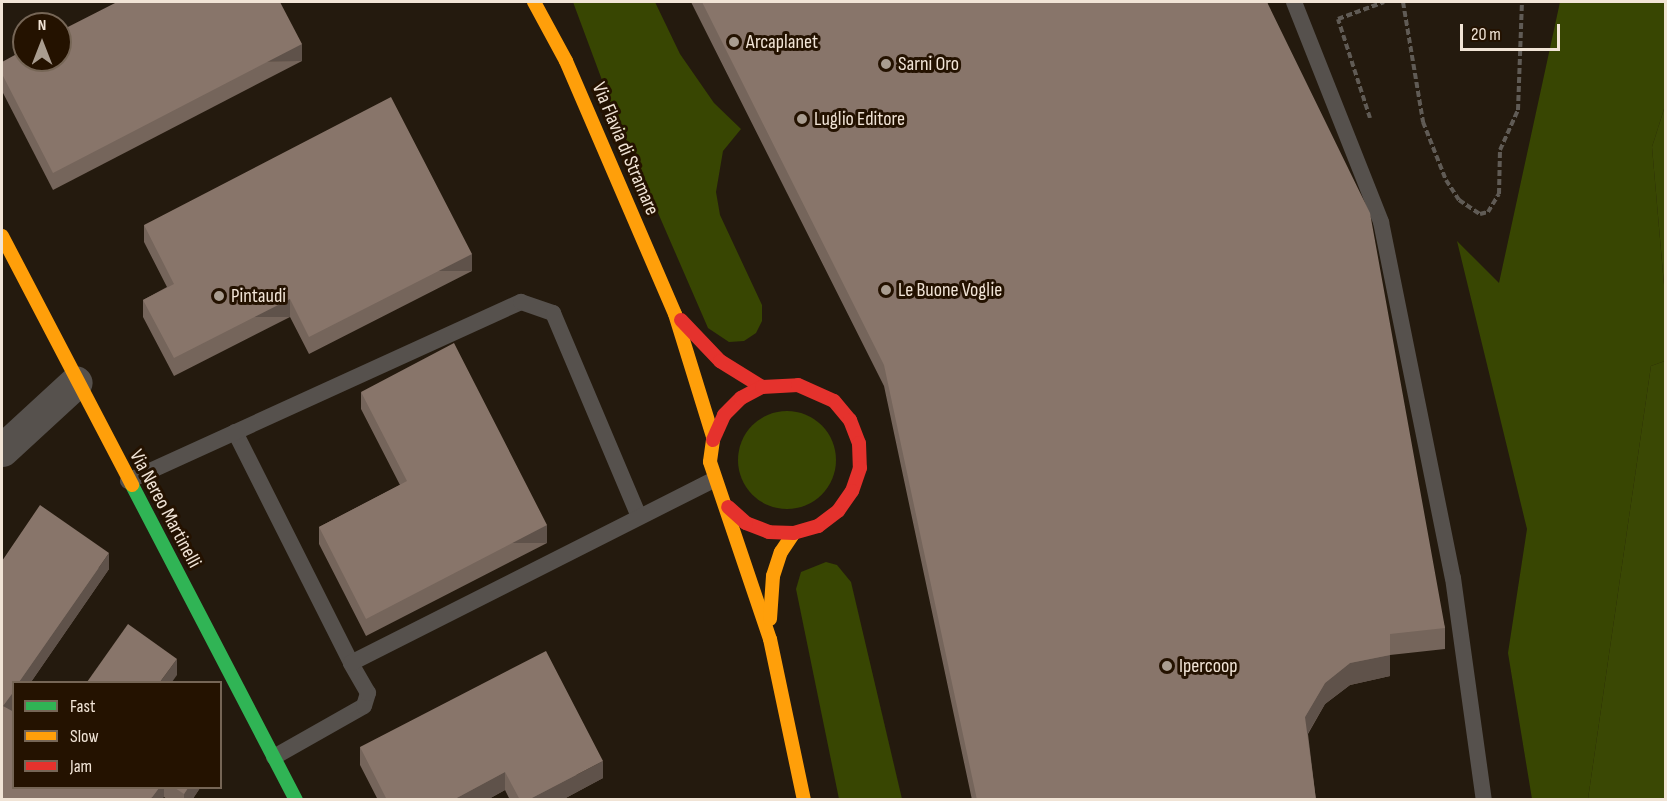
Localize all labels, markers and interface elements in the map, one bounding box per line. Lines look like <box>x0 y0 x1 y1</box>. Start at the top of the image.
north arrow <box>12 12 72 72</box>
scale bar <box>1463 12 1564 50</box>
text: N <box>38 16 46 35</box>
text: 20 m <box>1471 24 1501 45</box>
place label: Arcaplanet <box>746 30 818 54</box>
marker: Arcaplanet <box>727 35 741 49</box>
place label: Sarni Oro <box>898 52 959 76</box>
marker: Sarni Oro <box>879 57 893 71</box>
street label: Via Flavia di Stramare <box>586 79 664 219</box>
place label: Luglio Editore <box>814 107 905 131</box>
marker: Luglio Editore <box>795 112 809 126</box>
place label: Le Buone Voglie <box>898 278 1002 302</box>
marker: Le Buone Voglie <box>879 283 893 297</box>
place label: Pintaudi <box>231 284 286 308</box>
marker: Pintaudi <box>212 289 226 303</box>
street label: Via Nereo Martinelli <box>124 446 206 572</box>
place label: Ipercoop <box>1179 654 1238 678</box>
marker: Ipercoop <box>1160 659 1174 673</box>
legend <box>12 681 222 789</box>
text: Fast <box>70 696 95 717</box>
text: Slow <box>70 726 99 747</box>
text: Jam <box>70 756 92 777</box>

